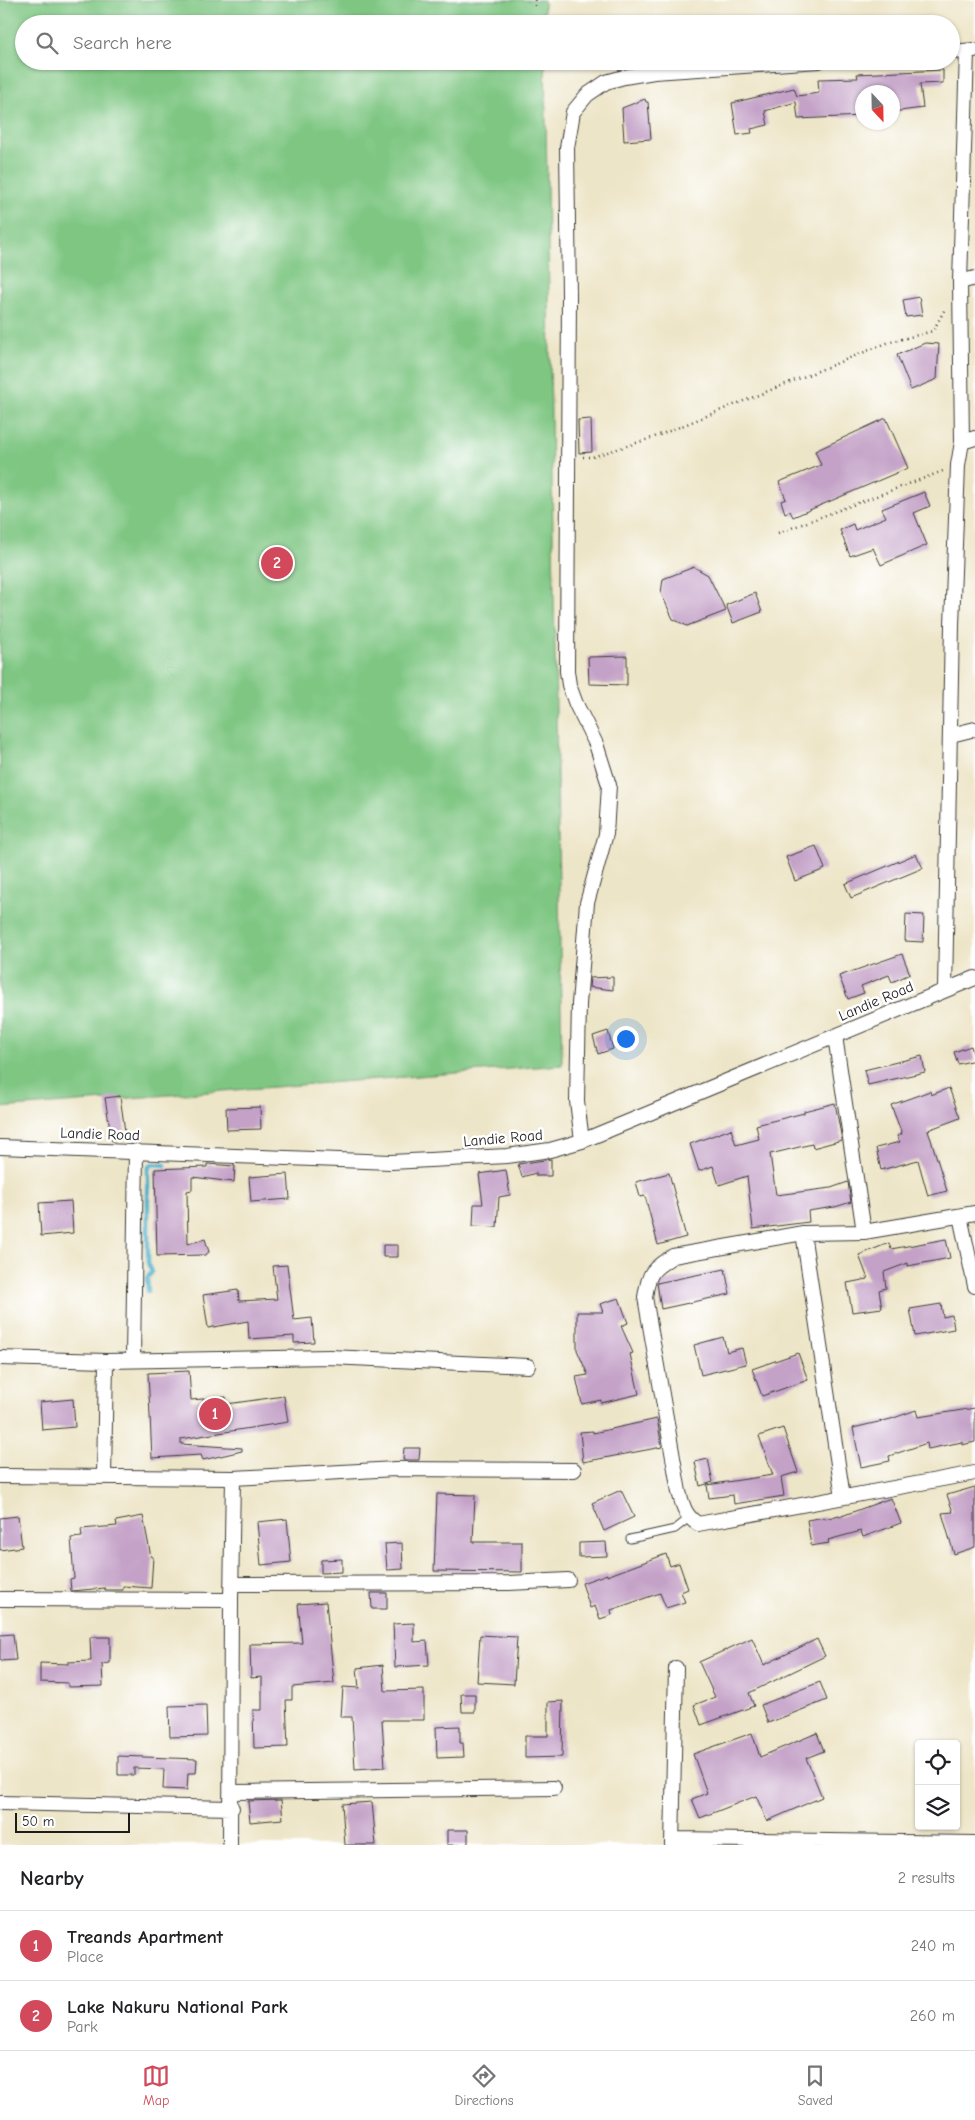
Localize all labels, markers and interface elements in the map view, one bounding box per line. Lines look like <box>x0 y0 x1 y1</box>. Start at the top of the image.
search box <box>15 15 960 70</box>
icon: search <box>33 29 61 57</box>
text: Search here <box>73 32 172 54</box>
north arrow <box>855 85 900 130</box>
pin: 2 <box>261 544 293 582</box>
street label: Landie Road <box>836 977 916 1025</box>
your location <box>613 1026 639 1052</box>
street label: Landie Road <box>60 1124 140 1144</box>
street label: Landie Road <box>463 1126 543 1150</box>
pin: 1 <box>199 1395 231 1433</box>
map controls <box>915 1740 960 1830</box>
button: locate <box>915 1740 960 1785</box>
button: layers <box>915 1785 960 1830</box>
scale bar <box>15 1810 130 1833</box>
text: 50 m <box>22 1813 54 1830</box>
text: Nearby <box>20 1866 84 1890</box>
text: 2 results <box>898 1869 955 1887</box>
text: Treands Apartment <box>67 1926 223 1948</box>
text: 1 <box>33 1937 39 1955</box>
text: 240 m <box>911 1937 955 1955</box>
text: Place <box>67 1948 103 1966</box>
text: Lake Nakuru National Park <box>67 1996 288 2018</box>
text: 2 <box>32 2007 40 2025</box>
text: 260 m <box>910 2007 955 2025</box>
text: Park <box>67 2018 98 2036</box>
tab: Map <box>142 2062 170 2109</box>
tab: Directions <box>454 2062 514 2109</box>
tab: Saved <box>798 2062 833 2109</box>

